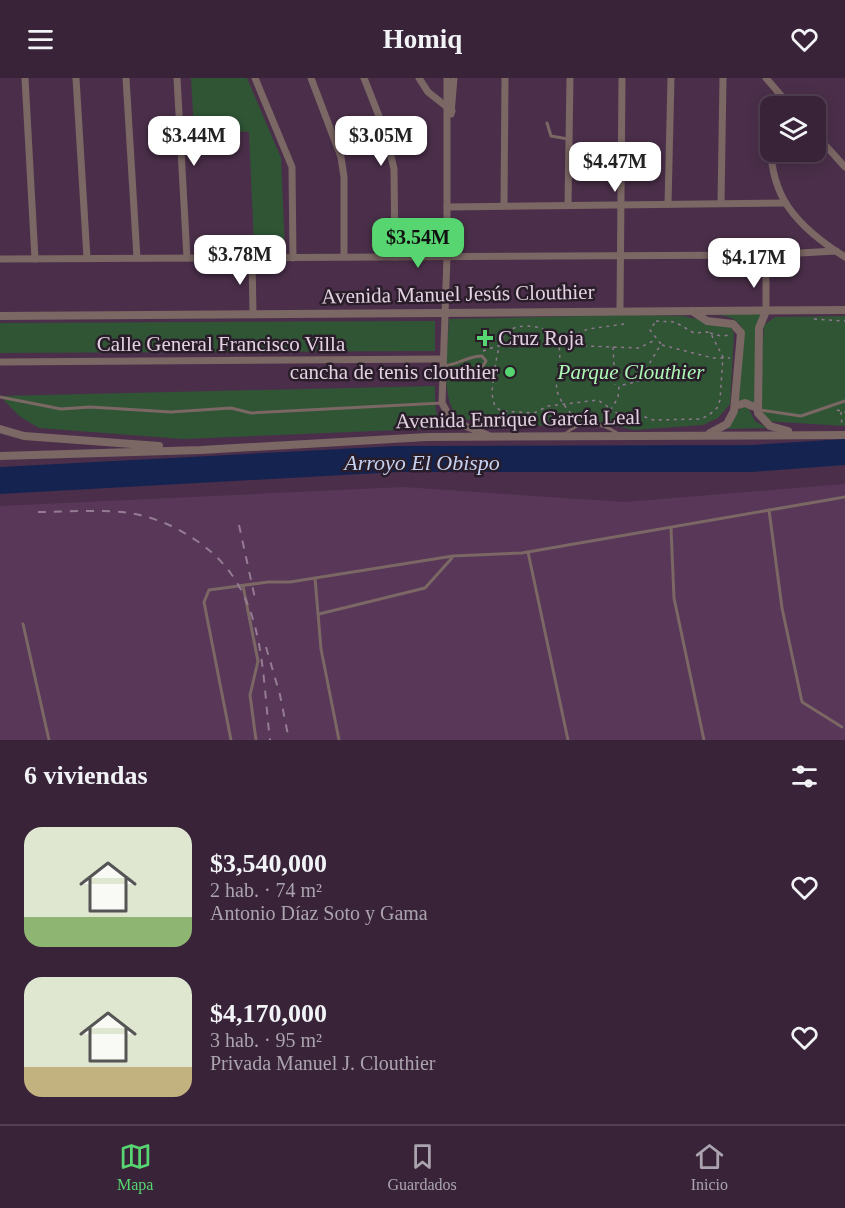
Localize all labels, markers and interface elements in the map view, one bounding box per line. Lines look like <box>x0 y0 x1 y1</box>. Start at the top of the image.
icon: menu <box>24 23 57 56</box>
icon: heart <box>788 23 821 56</box>
text: Homiq <box>383 24 462 54</box>
map controls <box>760 96 826 162</box>
button: layers <box>760 96 826 162</box>
pin: $3.44M <box>145 116 243 167</box>
pin: $3.05M <box>332 116 430 167</box>
text: $3.44M <box>162 124 226 146</box>
text: $3.05M <box>349 124 413 146</box>
pin: $4.47M <box>566 142 664 193</box>
text: $4.47M <box>583 150 647 172</box>
pin: $3.54M <box>369 218 467 269</box>
text: $3.54M <box>386 226 450 248</box>
pin: $3.78M <box>191 235 289 286</box>
pin: $4.17M <box>705 238 803 289</box>
text: $3.78M <box>208 243 272 265</box>
text: $4.17M <box>722 246 786 268</box>
street label: Avenida Manuel Jesús Clouthier <box>321 280 595 308</box>
place label: Cruz Roja <box>498 326 584 350</box>
marker: Cruz Roja <box>476 329 494 347</box>
street label: Calle General Francisco Villa <box>97 332 346 356</box>
place label: cancha de tenis clouthier <box>290 360 498 384</box>
park label: Parque Clouthier <box>557 360 705 384</box>
marker: cancha de tenis clouthier <box>503 365 517 379</box>
street label: Avenida Enrique García Leal <box>395 405 641 433</box>
water label: Arroyo El Obispo <box>342 450 500 475</box>
icon: filters <box>788 760 821 793</box>
text: 6 viviendas <box>24 761 148 790</box>
text: $3,540,000 <box>210 849 327 878</box>
icon: home <box>72 851 144 923</box>
icon: heart <box>788 871 821 904</box>
text: 2 hab. · 74 m² <box>210 879 322 901</box>
text: Antonio Díaz Soto y Gama <box>210 902 428 924</box>
text: $4,170,000 <box>210 999 327 1028</box>
icon: home <box>72 1001 144 1073</box>
icon: heart <box>788 1021 821 1054</box>
text: 3 hab. · 95 m² <box>210 1029 322 1051</box>
text: Privada Manuel J. Clouthier <box>210 1052 436 1074</box>
tab: Mapa <box>117 1140 153 1194</box>
tab: Guardados <box>387 1140 457 1194</box>
tab: Inicio <box>691 1140 728 1194</box>

